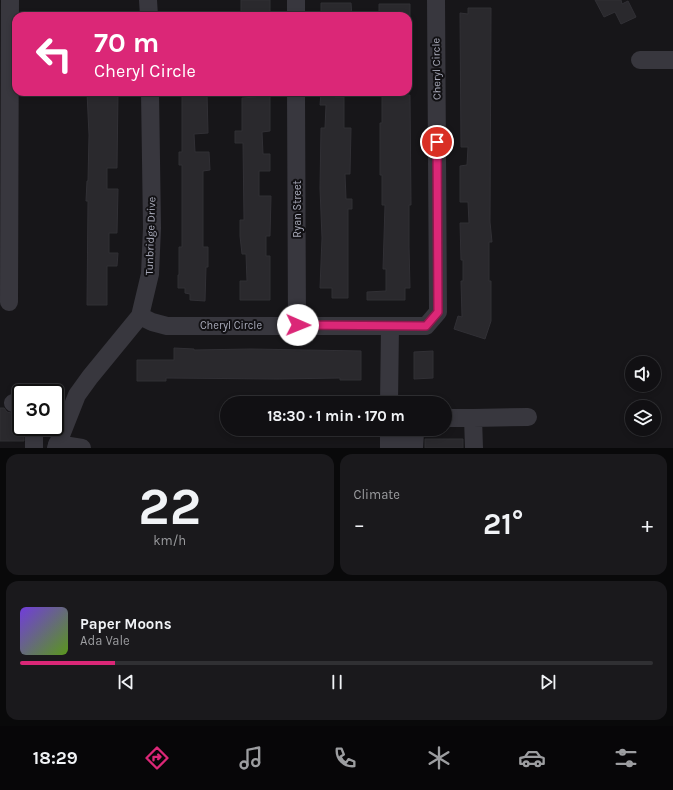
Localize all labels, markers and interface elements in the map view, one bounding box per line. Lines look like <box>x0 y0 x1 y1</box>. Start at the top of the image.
text: 70 m <box>94 26 159 59</box>
icon: left <box>28 28 80 80</box>
street label: Cheryl Circle <box>429 37 444 100</box>
text: Cheryl Circle <box>94 60 196 82</box>
pin <box>420 125 454 159</box>
icon: arrive <box>426 131 448 153</box>
street label: Ryan Street <box>291 180 304 238</box>
street label: Tunbridge Drive <box>143 196 158 275</box>
position arrow <box>277 304 319 346</box>
street label: Cheryl Circle <box>200 319 262 332</box>
map controls <box>625 356 661 436</box>
button: sound <box>625 356 661 392</box>
speed limit sign: 30 <box>12 384 64 436</box>
button: layers <box>625 400 661 436</box>
text: 18:30 · 1 min · 170 m <box>267 407 405 425</box>
text: 22 <box>138 476 201 537</box>
text: Climate <box>354 487 400 502</box>
text: 21° <box>483 506 524 542</box>
text: − <box>354 512 365 538</box>
text: + <box>641 512 653 538</box>
text: km/h <box>153 533 186 548</box>
text: Paper Moons <box>80 615 172 633</box>
text: Ada Vale <box>80 633 130 648</box>
icon: previous <box>115 671 137 693</box>
icon: pause <box>326 671 348 693</box>
icon: next <box>537 671 559 693</box>
icon: directions <box>143 744 171 772</box>
icon: music <box>237 744 265 772</box>
icon: phone <box>331 744 359 772</box>
icon: climate <box>425 744 453 772</box>
icon: car <box>518 744 546 772</box>
icon: filters <box>612 744 640 772</box>
text: 18:29 <box>33 747 78 769</box>

